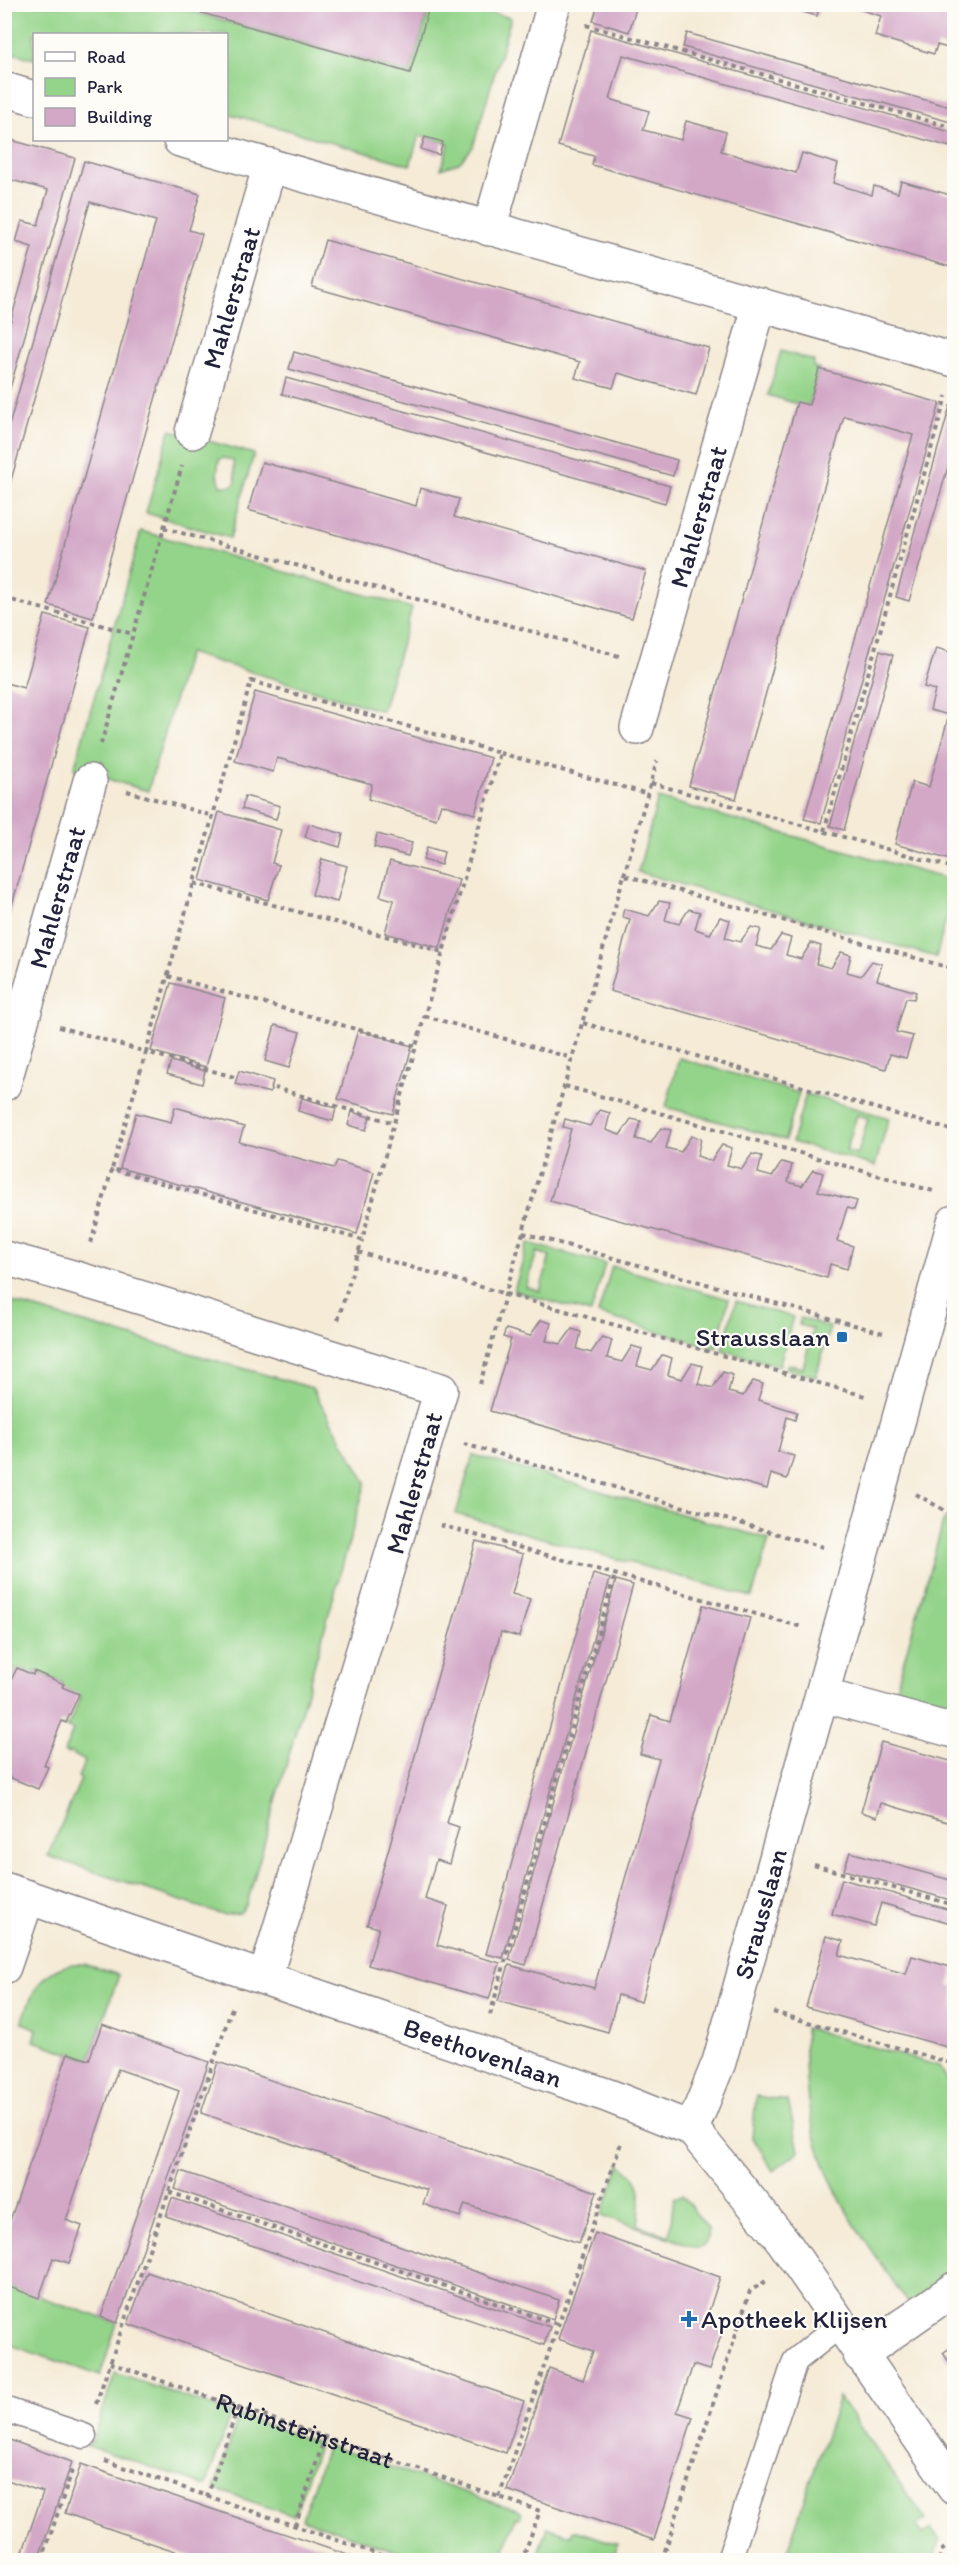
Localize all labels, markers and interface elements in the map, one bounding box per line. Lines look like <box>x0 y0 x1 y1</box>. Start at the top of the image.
legend <box>33 33 228 141</box>
text: Road <box>87 46 126 68</box>
text: Park <box>87 76 122 98</box>
text: Building <box>87 106 153 128</box>
street label: Mahlerstraat <box>195 223 267 372</box>
street label: Mahlerstraat <box>663 442 734 591</box>
street label: Mahlerstraat <box>22 822 92 972</box>
place label: Strausslaan <box>696 1321 830 1353</box>
marker: Strausslaan <box>835 1330 849 1344</box>
street label: Mahlerstraat <box>378 1408 450 1558</box>
street label: Strausslaan <box>727 1845 794 1983</box>
street label: Beethovenlaan <box>399 2011 566 2095</box>
place label: Apotheek Klijsen <box>701 2303 887 2335</box>
marker: Apotheek Klijsen <box>682 2312 696 2326</box>
street label: Rubinsteinstraat <box>212 2385 398 2476</box>

